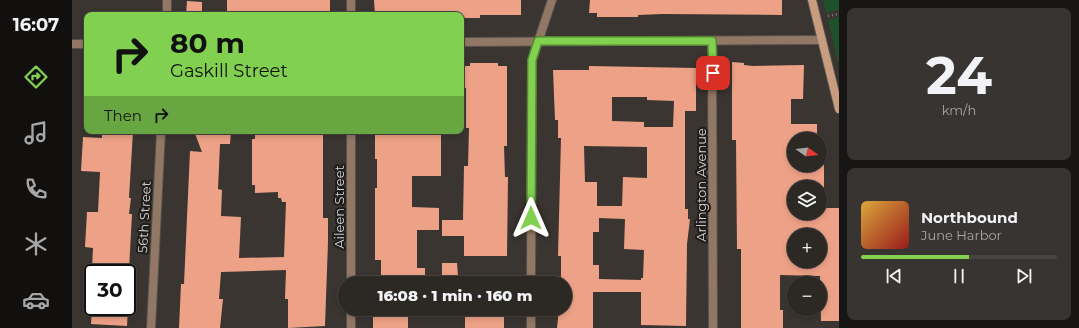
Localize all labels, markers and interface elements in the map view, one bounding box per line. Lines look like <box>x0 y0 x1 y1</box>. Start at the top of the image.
text: 16:07 <box>13 14 59 36</box>
text: 80 m <box>170 26 245 60</box>
icon: right <box>104 28 156 80</box>
text: 24 <box>926 44 992 107</box>
pin <box>696 56 730 90</box>
text: Gaskill Street <box>170 60 288 82</box>
icon: arrive <box>702 62 724 84</box>
icon: directions <box>22 63 50 91</box>
text: km/h <box>942 102 976 118</box>
icon: right <box>150 104 172 126</box>
text: Then <box>104 106 142 125</box>
icon: music <box>22 119 50 147</box>
street label: Arlington Avenue <box>693 128 709 242</box>
north arrow <box>787 132 827 172</box>
map controls <box>787 132 827 316</box>
street label: Aileen Street <box>331 165 347 249</box>
icon: phone <box>22 175 50 203</box>
button: layers <box>787 180 827 220</box>
street label: 56th Street <box>134 181 154 253</box>
position arrow <box>510 197 552 239</box>
text: Northbound <box>921 208 1018 227</box>
text: June Harbor <box>921 227 1002 243</box>
button: + <box>787 228 827 268</box>
icon: climate <box>22 230 50 258</box>
speed limit sign: 30 <box>84 264 136 316</box>
icon: previous <box>883 265 905 287</box>
icon: pause <box>948 265 970 287</box>
icon: next <box>1013 265 1035 287</box>
button: − <box>787 276 827 316</box>
icon: car <box>22 286 50 314</box>
text: 16:08 · 1 min · 160 m <box>378 286 532 305</box>

